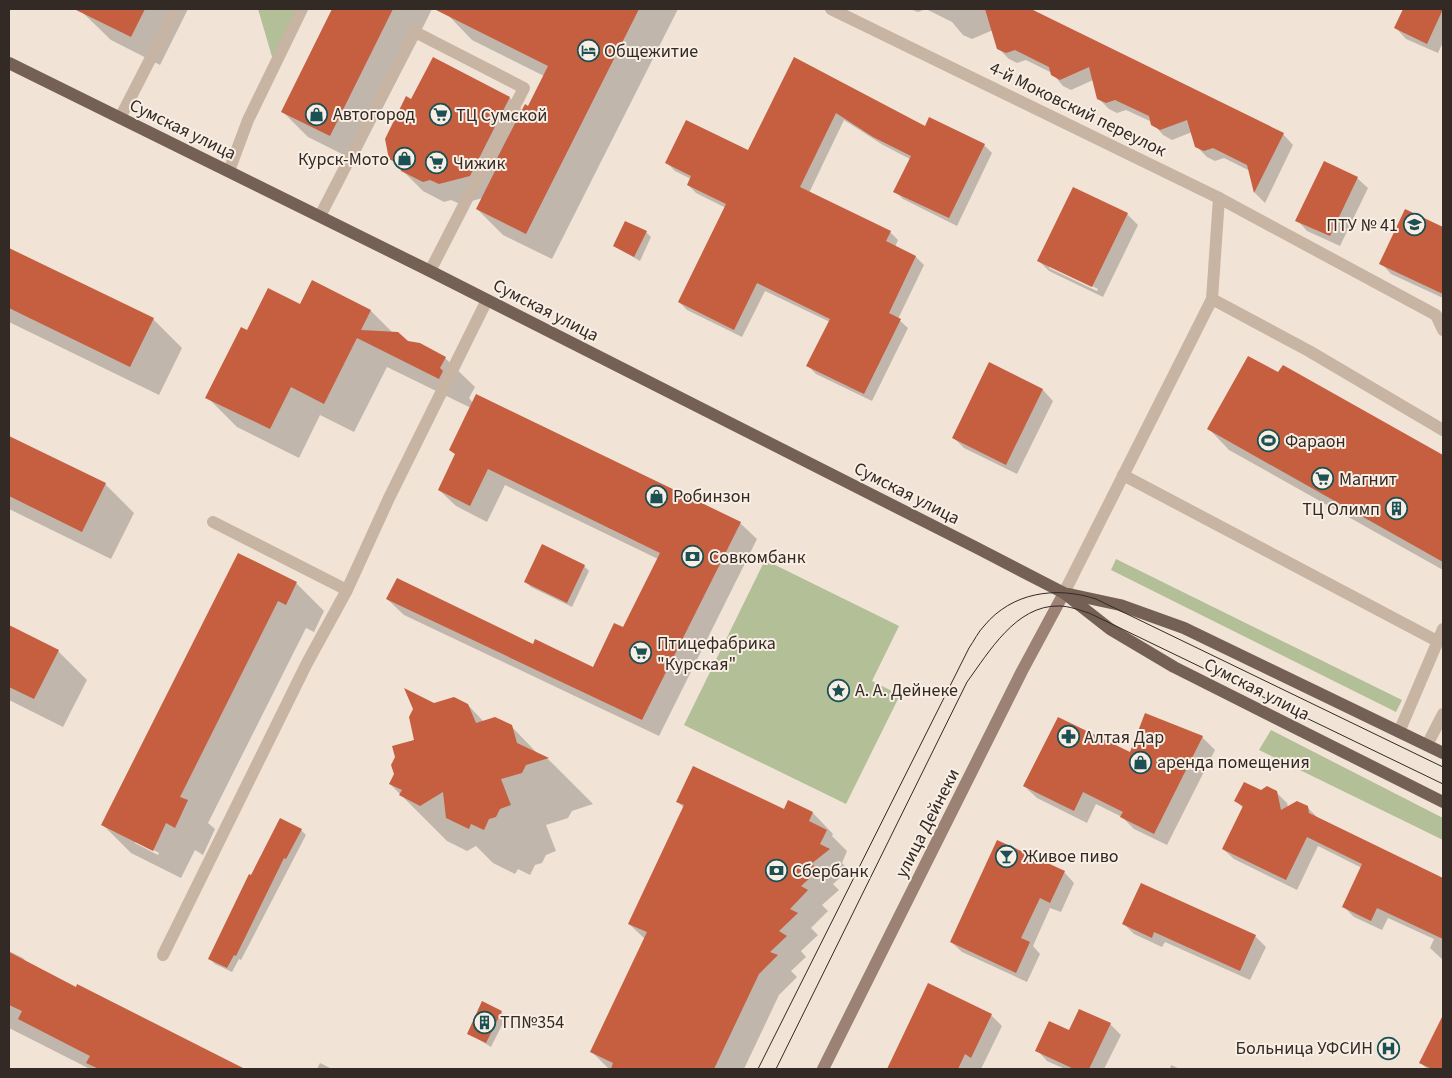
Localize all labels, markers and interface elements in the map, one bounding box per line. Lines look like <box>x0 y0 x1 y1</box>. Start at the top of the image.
hotel icon: Общежитие <box>576 39 600 63</box>
place label: Общежитие <box>604 39 698 64</box>
street label: 4-й Моковский переулок <box>985 56 1171 163</box>
street label: Сумская улица <box>125 93 240 166</box>
shop icon: Автогород <box>305 102 329 126</box>
place label: Автогород <box>333 102 415 127</box>
supermarket icon: ТЦ Сумской <box>428 103 452 127</box>
place label: ТЦ Сумской <box>456 103 547 128</box>
place label: Курск-Мото <box>298 147 389 172</box>
shop icon: Курск-Мото <box>393 147 417 171</box>
supermarket icon: Чижик <box>425 151 449 175</box>
place label: Чижик <box>453 151 505 176</box>
place label: ПТУ № 41 <box>1326 213 1398 238</box>
school or university icon: ПТУ № 41 <box>1402 213 1426 237</box>
street label: Сумская улица <box>488 273 603 348</box>
sports icon: Фараон <box>1257 429 1281 453</box>
place label: Фараон <box>1285 429 1346 454</box>
street label: Сумская улица <box>849 456 964 531</box>
supermarket icon: Магнит <box>1311 467 1335 491</box>
place label: Магнит <box>1339 467 1397 492</box>
shop icon: Робинзон <box>645 484 669 508</box>
place label: Робинзон <box>673 484 751 509</box>
place label: ТЦ Олимп <box>1302 497 1380 522</box>
building icon: ТЦ Олимп <box>1384 497 1408 521</box>
bank icon: Совкомбанк <box>681 545 705 569</box>
place label: Совкомбанк <box>709 545 806 570</box>
place label: Птицефабрика "Курская" <box>657 631 776 677</box>
supermarket icon: Птицефабрика "Курская" <box>629 641 653 665</box>
street label: Сумская улица <box>1199 652 1314 727</box>
place icon: А. А. Дейнеке <box>827 678 851 702</box>
place label: А. А. Дейнеке <box>855 678 958 703</box>
pharmacy icon: Алтая Дар <box>1056 725 1080 749</box>
place label: Алтая Дар <box>1084 725 1164 750</box>
shop icon: аренда помещения <box>1129 750 1153 774</box>
place label: аренда помещения <box>1157 750 1310 775</box>
street label: улица Дейнеки <box>889 764 966 882</box>
bar icon: Живое пиво <box>995 844 1019 868</box>
place label: Живое пиво <box>1023 844 1119 869</box>
bank icon: Сбербанк <box>764 859 788 883</box>
place label: Сбербанк <box>792 859 868 884</box>
building icon: ТП№354 <box>472 1010 496 1034</box>
place label: ТП№354 <box>500 1010 564 1035</box>
place label: Больница УФСИН <box>1235 1036 1373 1061</box>
hospital icon: Больница УФСИН <box>1377 1036 1401 1060</box>

